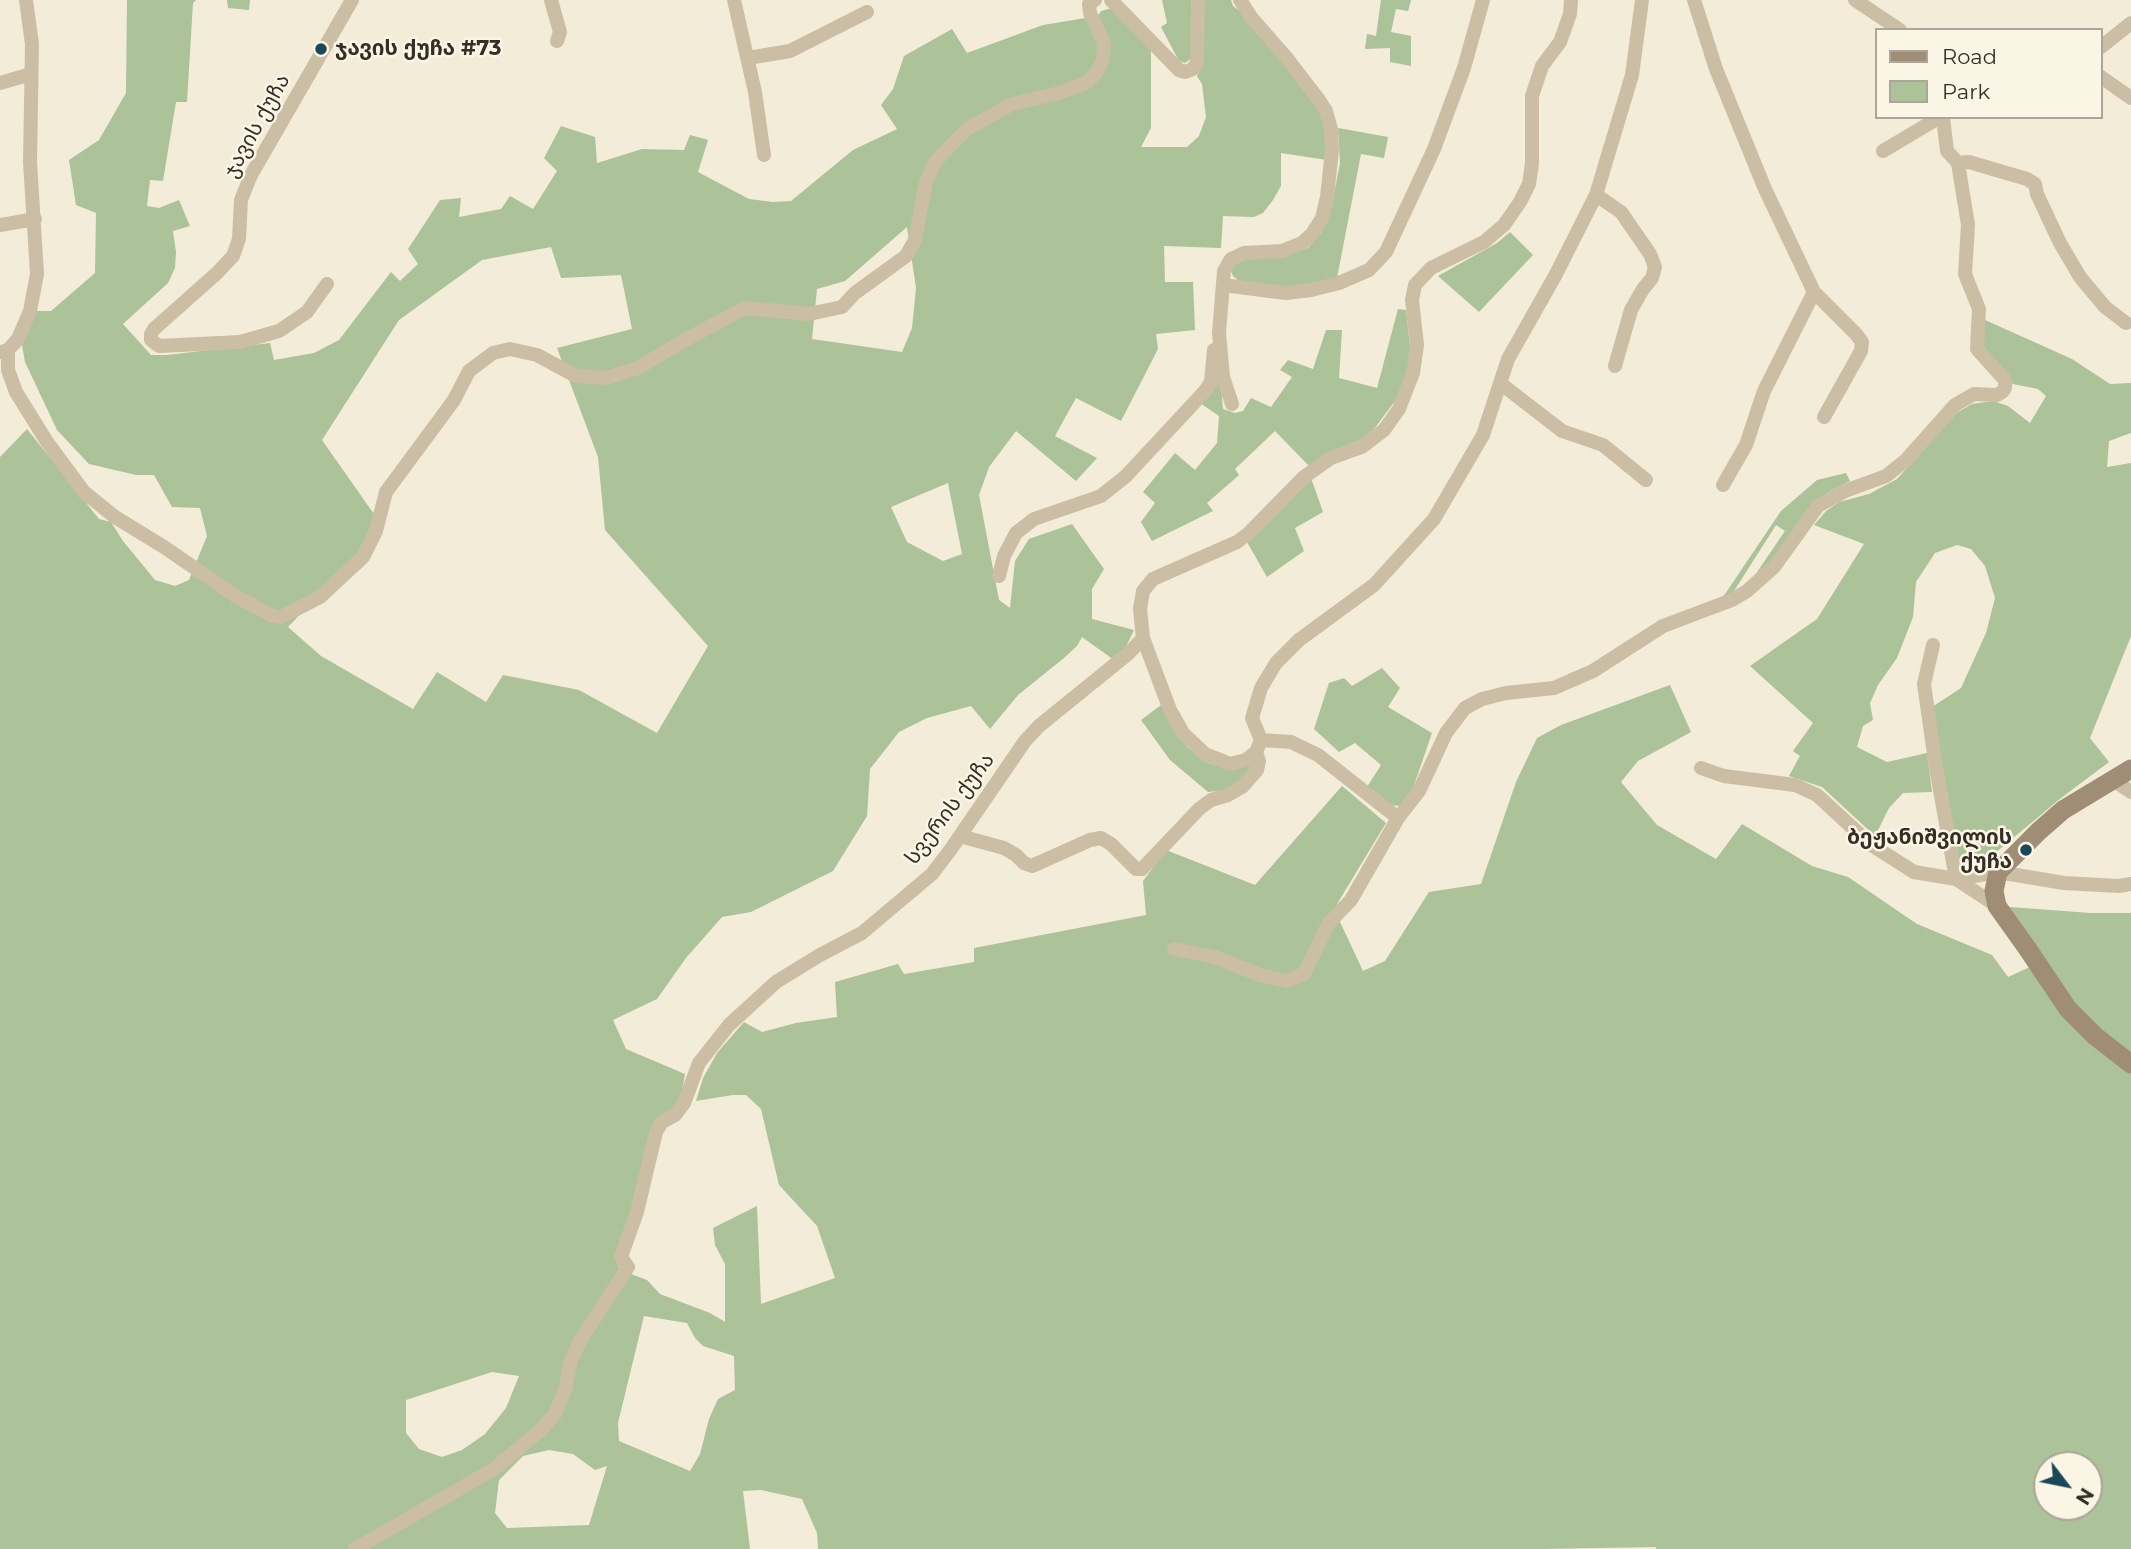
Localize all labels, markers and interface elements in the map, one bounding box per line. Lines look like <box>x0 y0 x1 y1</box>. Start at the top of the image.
legend <box>1876 28 2103 119</box>
place label: ჯავის ქუჩა #73 <box>335 36 501 62</box>
marker: ჯავის ქუჩა #73 <box>313 41 329 57</box>
text: Road <box>1942 44 1997 69</box>
street label: ჯავის ქუჩა <box>218 70 296 182</box>
text: Park <box>1942 79 1990 104</box>
street label: სვერის ქუჩა <box>900 748 1000 870</box>
place label: ბეჟანიშვილის ქუჩა <box>1847 825 2012 875</box>
marker: ბეჟანიშვილის ქუჩა <box>2018 842 2034 858</box>
north arrow <box>2033 1451 2103 1521</box>
text: N <box>2071 1484 2098 1509</box>

